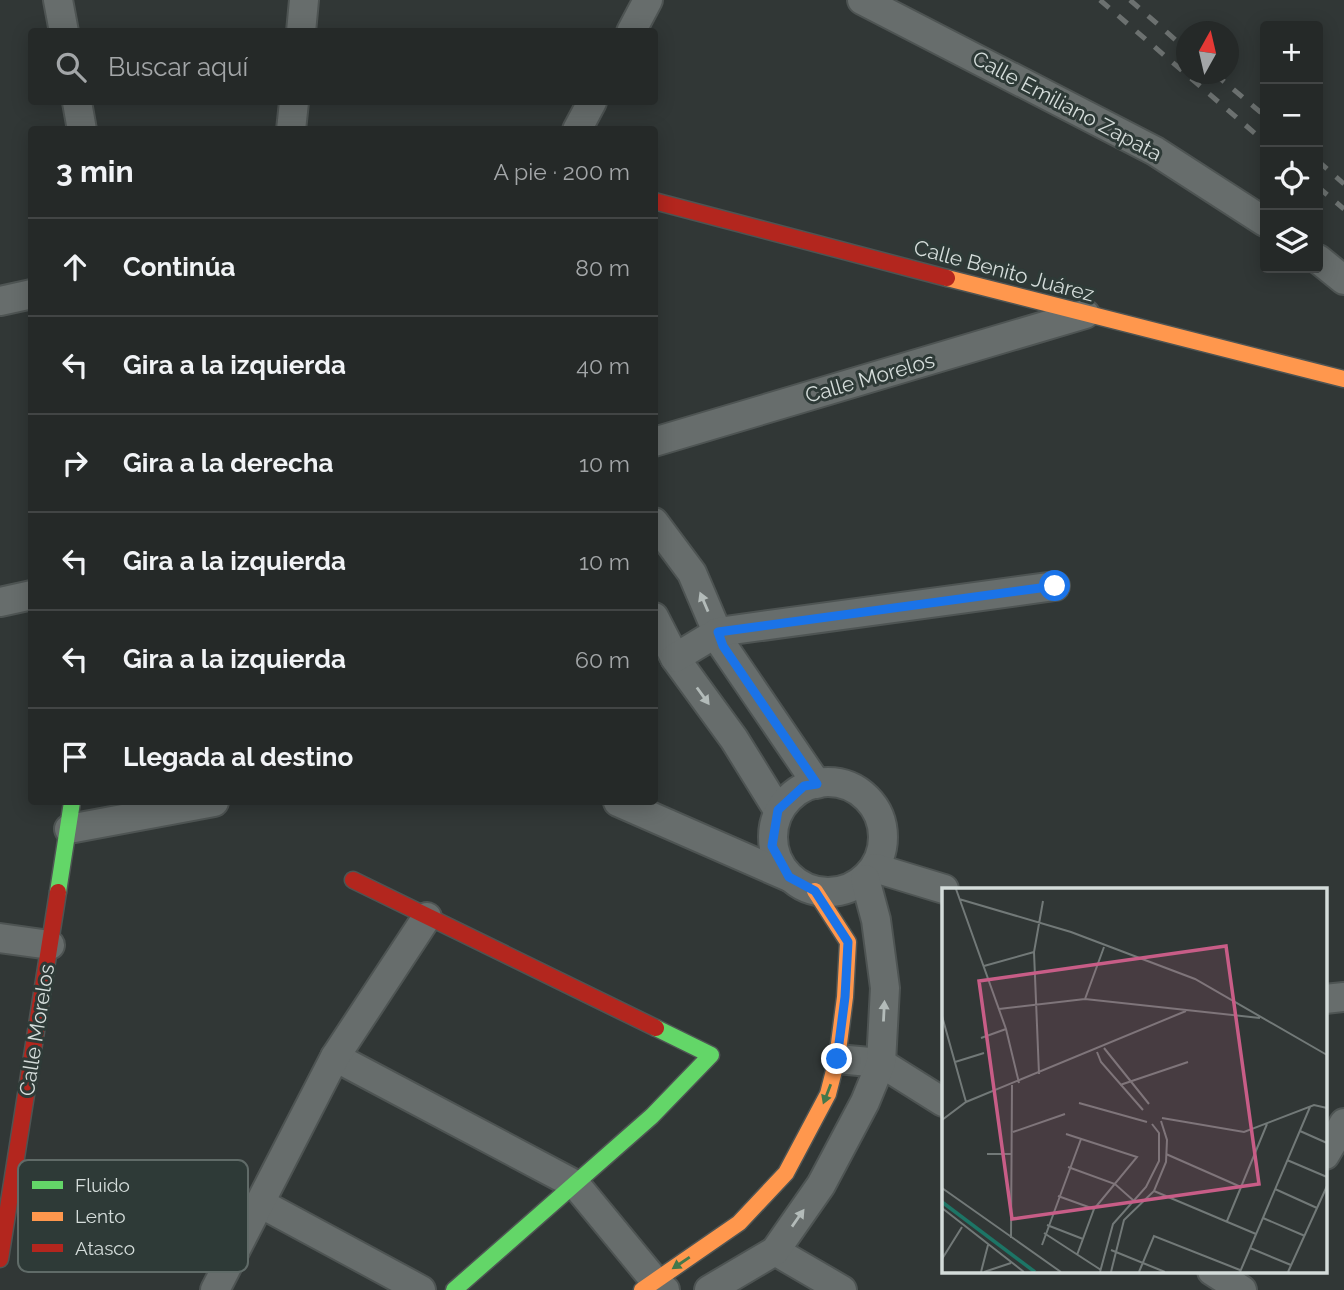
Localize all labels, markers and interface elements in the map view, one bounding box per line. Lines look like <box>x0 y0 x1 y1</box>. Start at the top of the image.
north arrow <box>1176 21 1239 84</box>
map controls <box>1260 21 1323 273</box>
button: + <box>1260 21 1323 84</box>
search box <box>28 28 658 105</box>
street label: Calle Emiliano Zapata <box>968 45 1166 166</box>
icon: search <box>52 48 90 86</box>
text: Buscar aquí <box>108 52 248 82</box>
button: − <box>1260 84 1323 147</box>
button: locate <box>1260 147 1323 210</box>
text: 3 min <box>56 154 134 189</box>
text: A pie · 200 m <box>493 158 630 185</box>
button: layers <box>1260 210 1323 273</box>
street label: Calle Benito Juárez <box>911 234 1097 307</box>
icon: ahead <box>56 248 94 286</box>
text: Continúa <box>123 252 235 282</box>
text: 80 m <box>575 254 630 281</box>
icon: left <box>56 346 94 384</box>
street label: Calle Morelos <box>802 347 937 408</box>
text: Gira a la izquierda <box>123 350 346 380</box>
text: 40 m <box>576 352 630 379</box>
icon: right <box>56 444 94 482</box>
text: Gira a la derecha <box>123 448 333 478</box>
text: 10 m <box>579 450 630 477</box>
icon: left <box>56 542 94 580</box>
text: Gira a la izquierda <box>123 546 346 576</box>
text: 10 m <box>579 548 630 575</box>
route start <box>1039 570 1070 601</box>
one-way arrow <box>699 591 710 612</box>
icon: left <box>56 640 94 678</box>
text: Gira a la izquierda <box>123 644 346 674</box>
text: 60 m <box>575 646 630 673</box>
one-way arrow <box>696 687 710 705</box>
icon: arrive <box>56 738 94 776</box>
text: Llegada al destino <box>123 742 353 772</box>
inset map <box>942 888 1326 1272</box>
street label: Calle Morelos <box>14 962 59 1098</box>
one-way arrow <box>879 1000 890 1022</box>
route end <box>821 1043 852 1074</box>
one-way arrow <box>821 1084 832 1105</box>
legend <box>18 1160 248 1272</box>
text: Fluido <box>75 1174 130 1196</box>
text: Lento <box>75 1205 126 1227</box>
one-way arrow <box>791 1209 805 1227</box>
text: Atasco <box>75 1237 135 1259</box>
one-way arrow <box>672 1256 690 1270</box>

